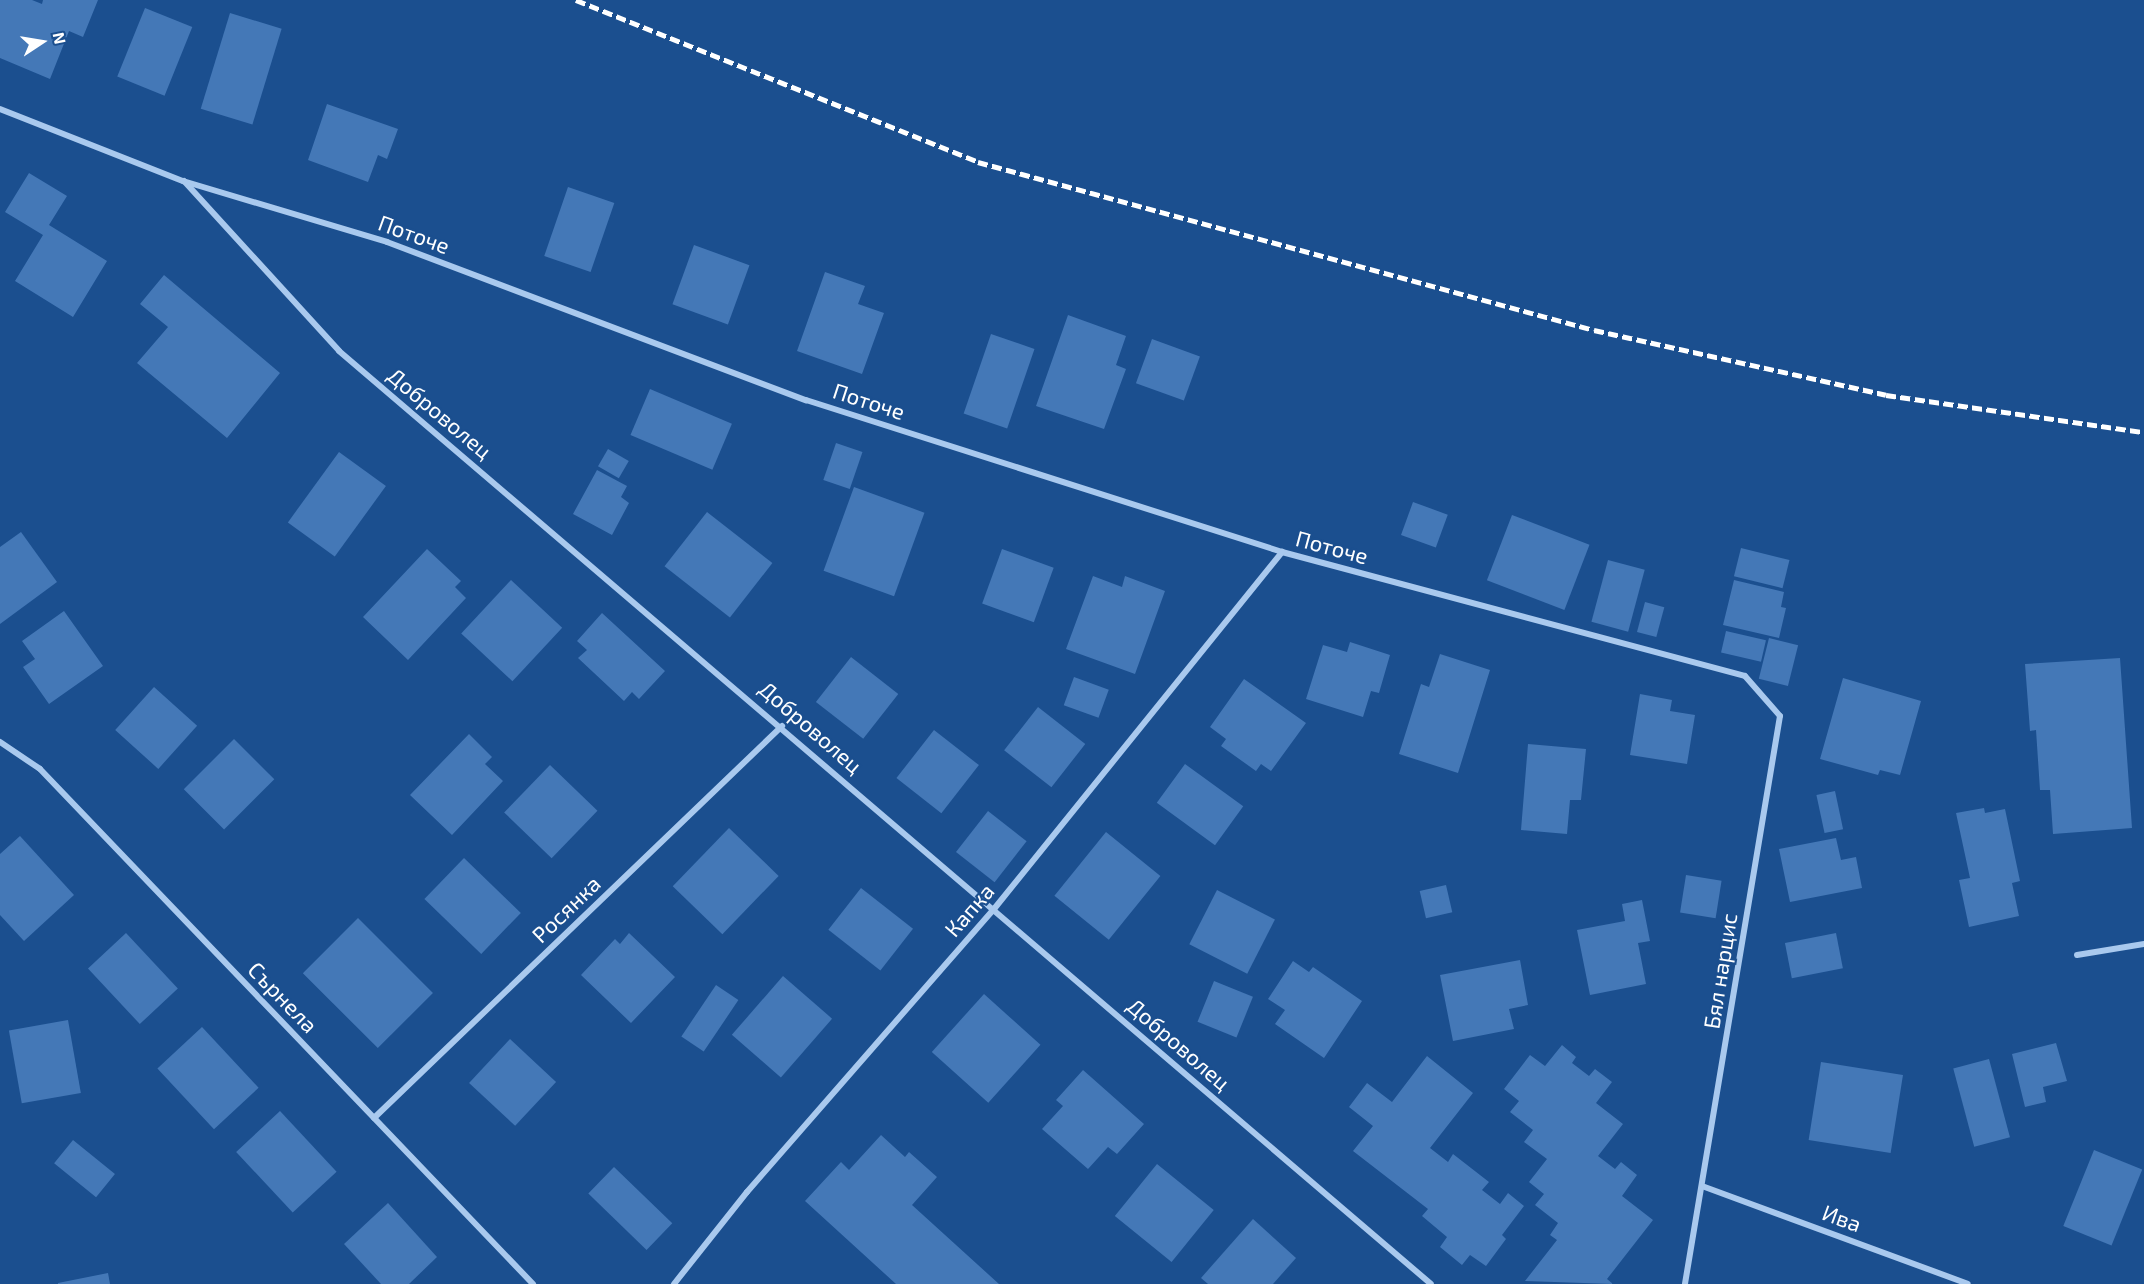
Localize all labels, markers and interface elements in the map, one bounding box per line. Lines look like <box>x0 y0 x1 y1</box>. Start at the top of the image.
north arrow <box>12 12 72 72</box>
text: N <box>50 31 71 46</box>
street label: Поточе <box>375 209 453 259</box>
street label: Доброволец <box>383 362 497 464</box>
street label: Поточе <box>830 377 908 425</box>
street label: Поточе <box>1293 525 1371 569</box>
street label: Доброволец <box>754 675 868 779</box>
street label: Росянка <box>526 870 606 948</box>
street label: Капка <box>939 878 999 942</box>
street label: Бял нарцис <box>1698 911 1742 1031</box>
street label: Сърнела <box>243 956 323 1038</box>
street label: Доброволец <box>1122 992 1236 1096</box>
street label: Ива <box>1819 1199 1865 1237</box>

